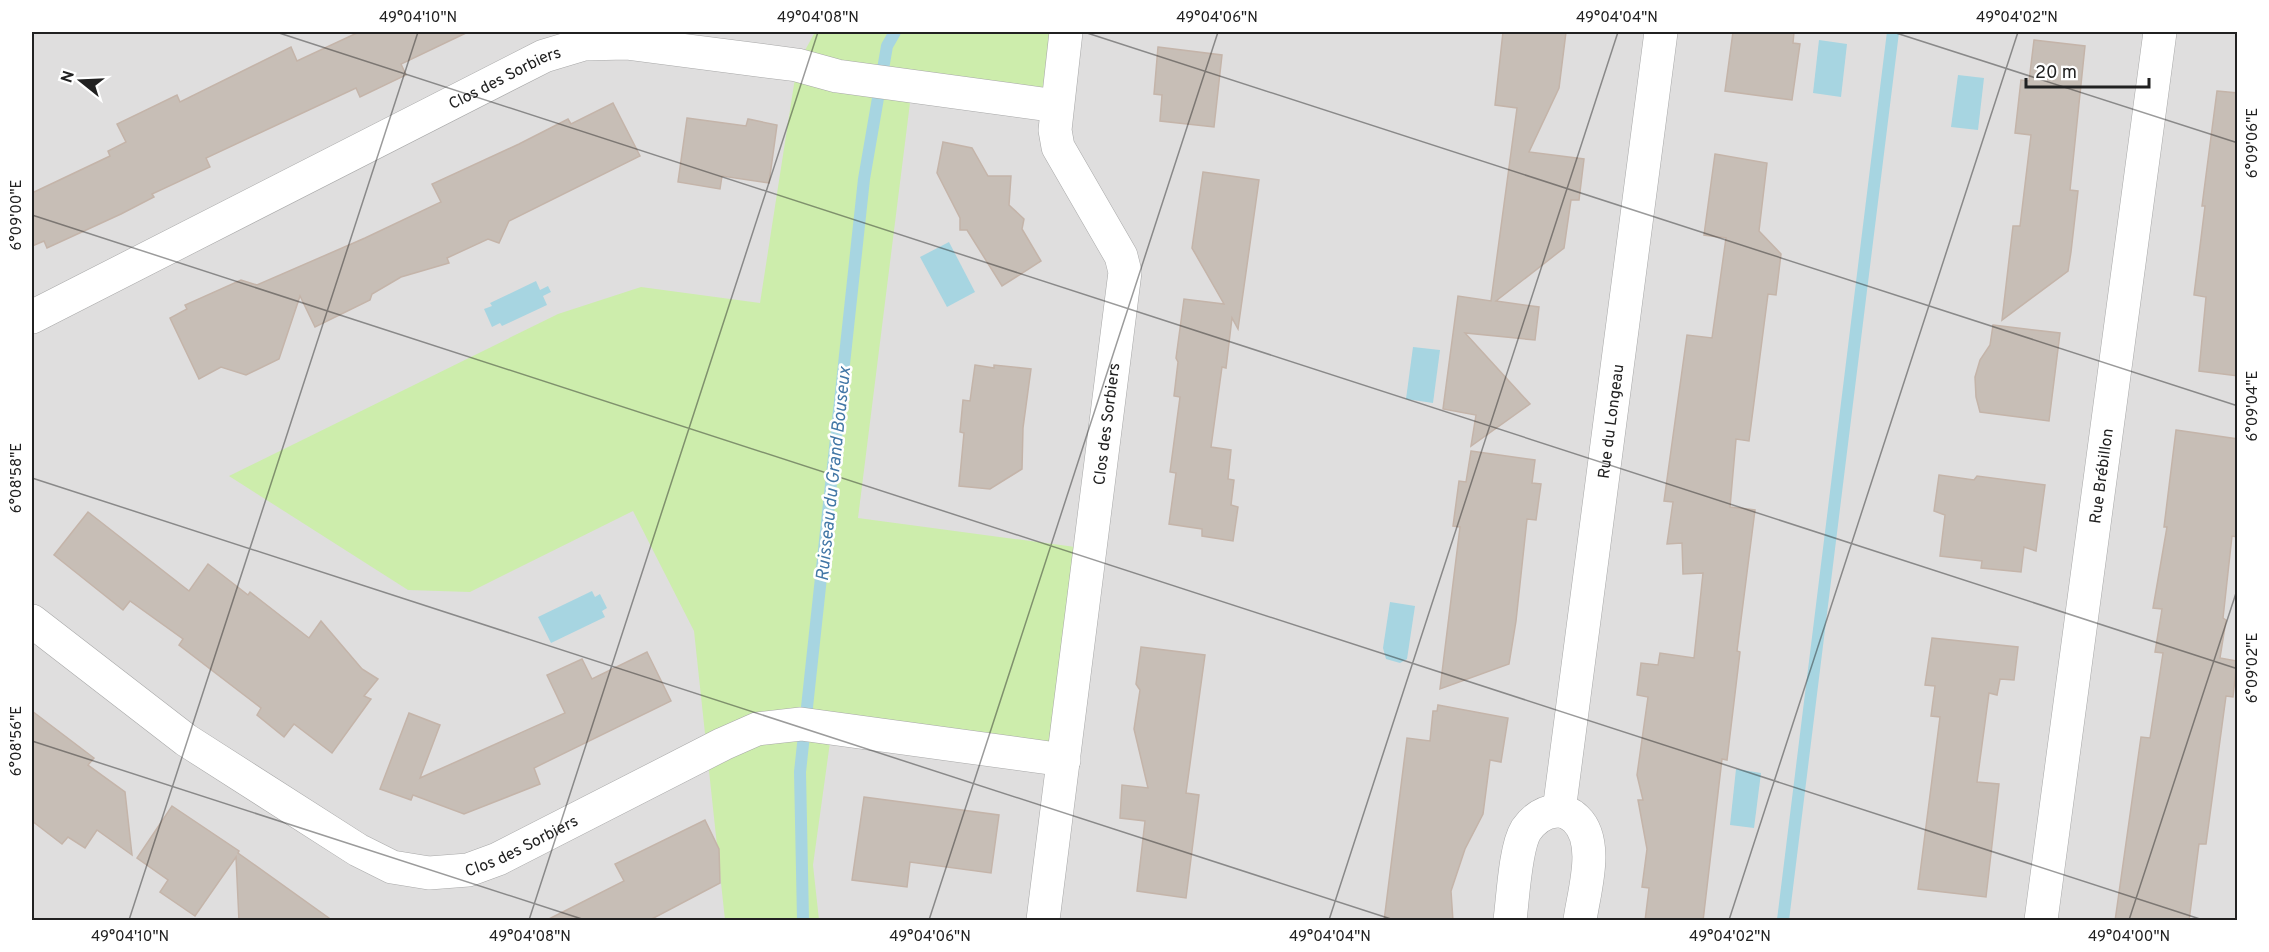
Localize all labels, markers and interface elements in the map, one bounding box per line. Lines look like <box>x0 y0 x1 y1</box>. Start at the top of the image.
text: 49°04'10"N <box>379 9 457 28</box>
text: 49°04'08"N <box>777 9 859 28</box>
text: 49°04'06"N <box>1176 9 1258 28</box>
text: 49°04'04"N <box>1576 9 1658 28</box>
text: 49°04'02"N <box>1976 9 2058 28</box>
street label: Clos des Sorbiers <box>446 43 564 115</box>
north arrow <box>51 51 111 111</box>
scale bar <box>2026 51 2149 89</box>
text: 20 m <box>2035 62 2077 85</box>
text: N <box>57 68 80 86</box>
text: 6°09'06"E <box>2244 108 2263 178</box>
text: 6°09'00"E <box>8 179 27 251</box>
street label: Clos des Sorbiers <box>1090 362 1125 487</box>
street label: Rue du Longeau <box>1595 363 1629 480</box>
water label: Ruisseau du Grand Bouseux <box>812 365 857 583</box>
text: 6°09'04"E <box>2244 371 2263 441</box>
street label: Rue Brébillon <box>2086 427 2119 525</box>
text: 6°08'58"E <box>8 443 27 513</box>
text: 6°09'02"E <box>2244 633 2263 703</box>
text: 6°08'56"E <box>8 706 27 776</box>
street label: Clos des Sorbiers <box>462 812 582 882</box>
text: 49°04'10"N <box>91 928 169 947</box>
text: 49°04'08"N <box>489 928 571 947</box>
text: 49°04'06"N <box>889 928 971 947</box>
text: 49°04'04"N <box>1289 928 1371 947</box>
text: 49°04'02"N <box>1689 928 1771 947</box>
text: 49°04'00"N <box>2088 928 2170 947</box>

